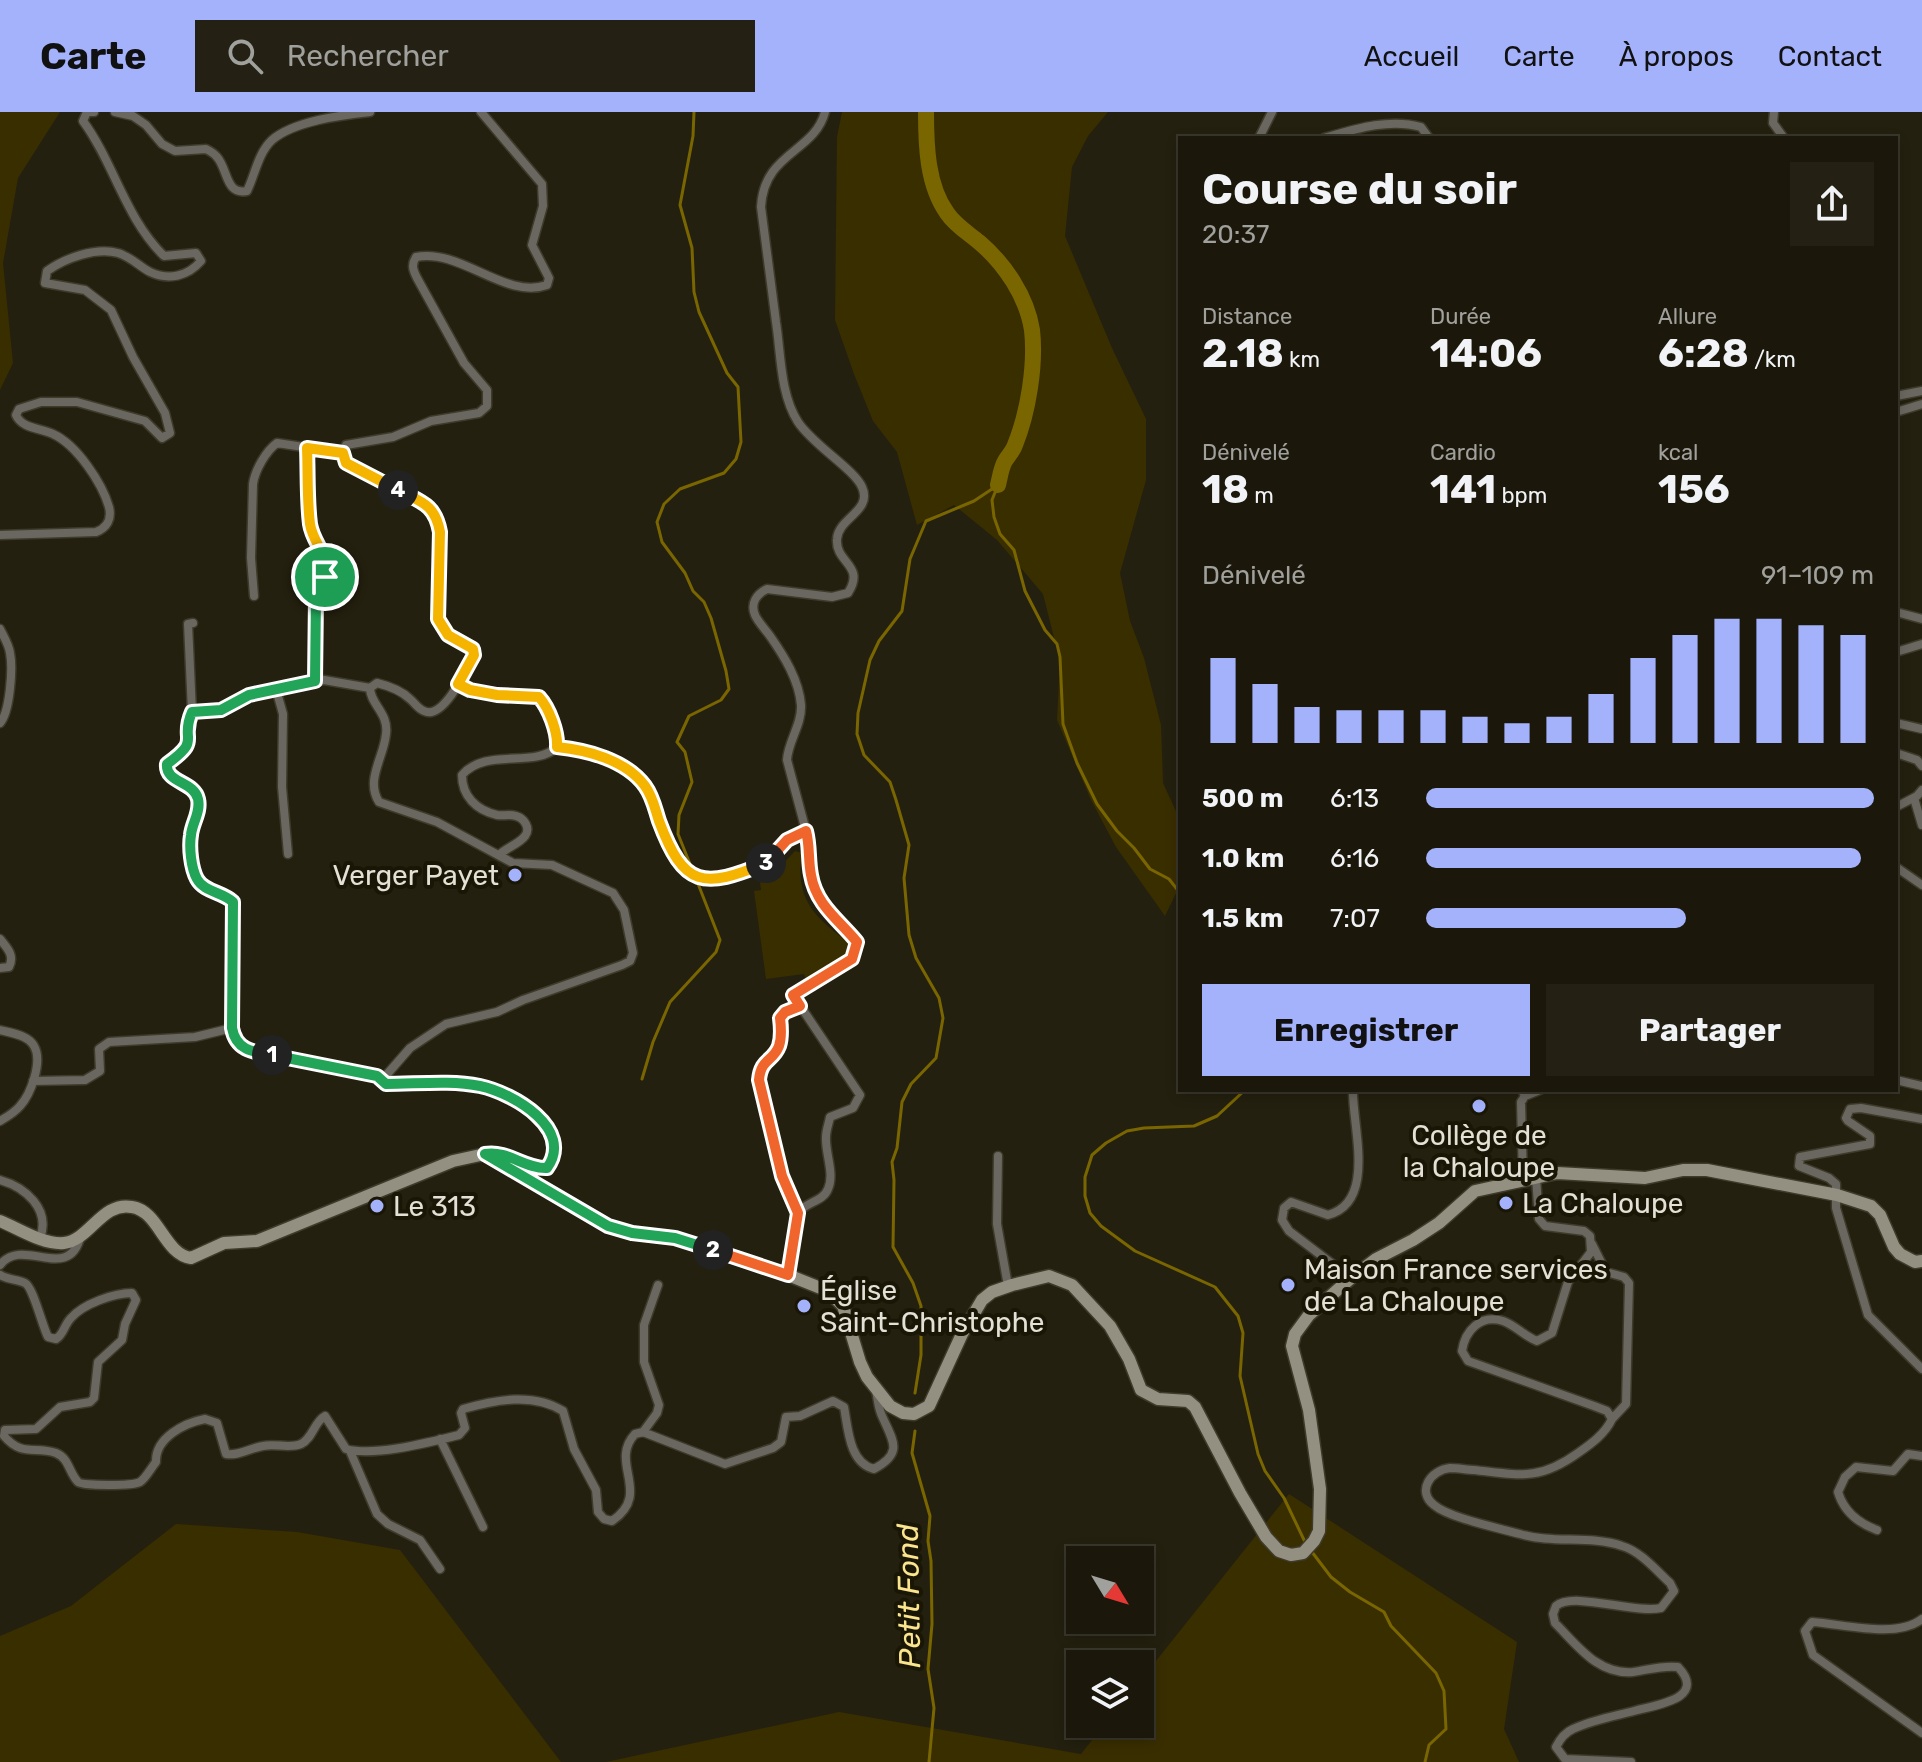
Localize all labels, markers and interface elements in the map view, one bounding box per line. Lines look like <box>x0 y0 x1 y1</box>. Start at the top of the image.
search box <box>195 20 755 92</box>
text: Carte <box>40 33 147 79</box>
icon: search <box>223 34 267 78</box>
text: Rechercher <box>287 38 449 74</box>
text: Accueil <box>1364 40 1459 73</box>
text: Carte <box>1503 40 1575 73</box>
text: À propos <box>1619 40 1734 73</box>
text: Contact <box>1778 40 1882 73</box>
button: share <box>1790 162 1874 246</box>
text: Course du soir <box>1202 163 1517 215</box>
text: 20:37 <box>1202 219 1269 250</box>
text: Distance <box>1202 303 1292 330</box>
text: Durée <box>1430 303 1491 330</box>
text: Allure <box>1658 303 1717 330</box>
text: 2.18 <box>1202 330 1284 377</box>
text: 14:06 <box>1430 330 1542 377</box>
text: 6:28 <box>1658 330 1749 377</box>
text: km <box>1284 346 1320 373</box>
text: /km <box>1749 346 1796 373</box>
text: Dénivelé <box>1202 439 1290 466</box>
text: Cardio <box>1430 439 1496 466</box>
text: kcal <box>1658 439 1698 466</box>
text: 18 <box>1202 466 1249 513</box>
text: 141 <box>1430 466 1496 513</box>
text: 156 <box>1658 466 1730 513</box>
pin: 4 <box>378 470 418 510</box>
text: 4 <box>390 476 406 503</box>
text: m <box>1249 482 1274 509</box>
text: bpm <box>1496 482 1547 509</box>
pin <box>291 543 359 611</box>
icon: arrive <box>303 555 347 599</box>
text: Dénivelé <box>1202 560 1306 591</box>
text: 91–109 m <box>1761 560 1874 591</box>
text: 500 m <box>1202 783 1284 814</box>
text: 6:13 <box>1330 783 1379 814</box>
pin: 3 <box>746 843 786 883</box>
text: 1.0 km <box>1202 843 1284 874</box>
text: 6:16 <box>1330 843 1379 874</box>
text: 3 <box>759 849 773 876</box>
place label: Verger Payet <box>332 859 499 892</box>
marker: Verger Payet <box>506 866 524 884</box>
text: 1.5 km <box>1202 903 1284 934</box>
text: 7:07 <box>1330 903 1380 934</box>
button: Enregistrer <box>1202 984 1530 1076</box>
button: Partager <box>1546 984 1874 1076</box>
pin: 1 <box>252 1035 292 1075</box>
text: 1 <box>267 1041 277 1068</box>
marker: Collège de la Chaloupe <box>1470 1097 1488 1115</box>
place label: Collège de la Chaloupe <box>1403 1119 1555 1184</box>
place label: La Chaloupe <box>1522 1187 1683 1220</box>
place label: Le 313 <box>393 1190 476 1223</box>
marker: La Chaloupe <box>1497 1194 1515 1212</box>
marker: Le 313 <box>368 1197 386 1215</box>
pin: 2 <box>693 1230 733 1270</box>
text: 2 <box>706 1236 720 1263</box>
place label: Maison France services de La Chaloupe <box>1304 1253 1608 1318</box>
place label: Église Saint-Christophe <box>820 1274 1044 1339</box>
marker: Maison France services de La Chaloupe <box>1279 1276 1297 1294</box>
marker: Église Saint-Christophe <box>795 1297 813 1315</box>
water label: Petit Fond <box>890 1522 928 1668</box>
north arrow <box>1066 1546 1154 1634</box>
map controls <box>1066 1546 1154 1738</box>
button: layers <box>1066 1650 1154 1738</box>

